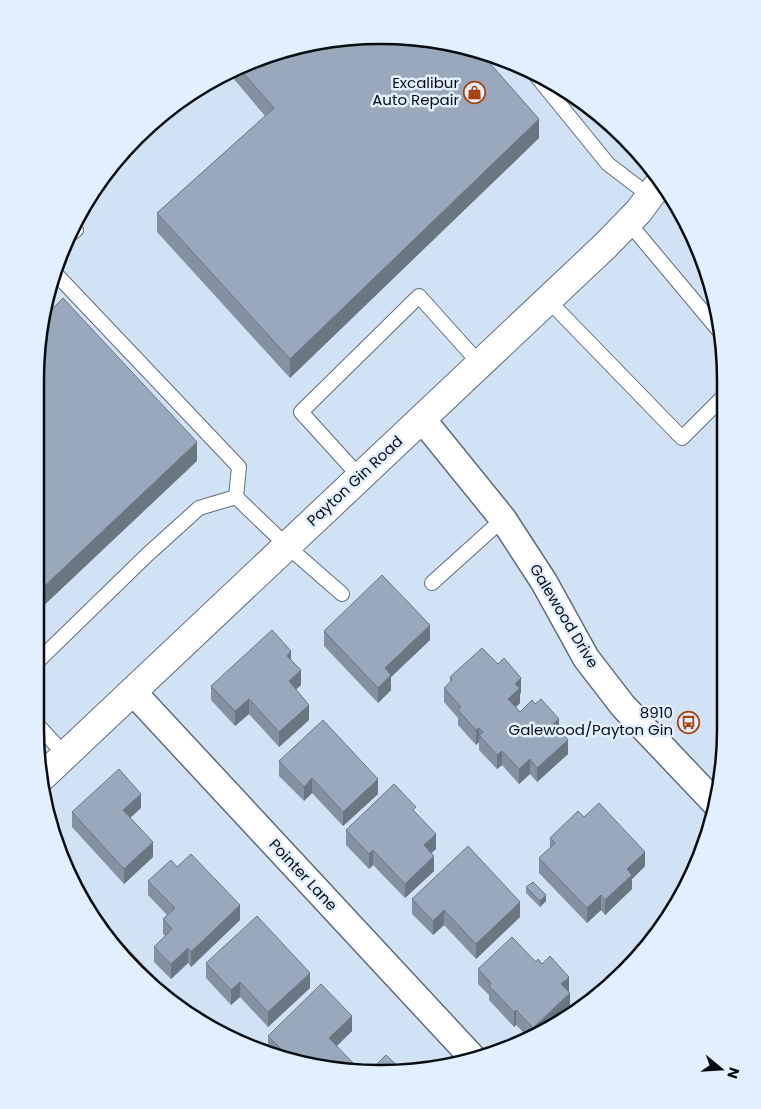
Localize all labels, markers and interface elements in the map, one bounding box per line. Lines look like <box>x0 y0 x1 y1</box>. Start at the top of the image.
place label: Excalibur Auto Repair <box>372 72 459 110</box>
shop icon: Excalibur Auto Repair <box>463 80 487 104</box>
street label: Payton Gin Road <box>302 431 407 531</box>
street label: Galewood Drive <box>525 560 604 672</box>
place label: 8910 Galewood/Payton Gin <box>509 702 673 740</box>
bus stop icon: 8910 Galewood/Payton Gin <box>677 710 701 734</box>
street label: Pointer Lane <box>264 834 342 915</box>
north arrow <box>696 1044 746 1094</box>
text: N <box>722 1065 745 1081</box>

